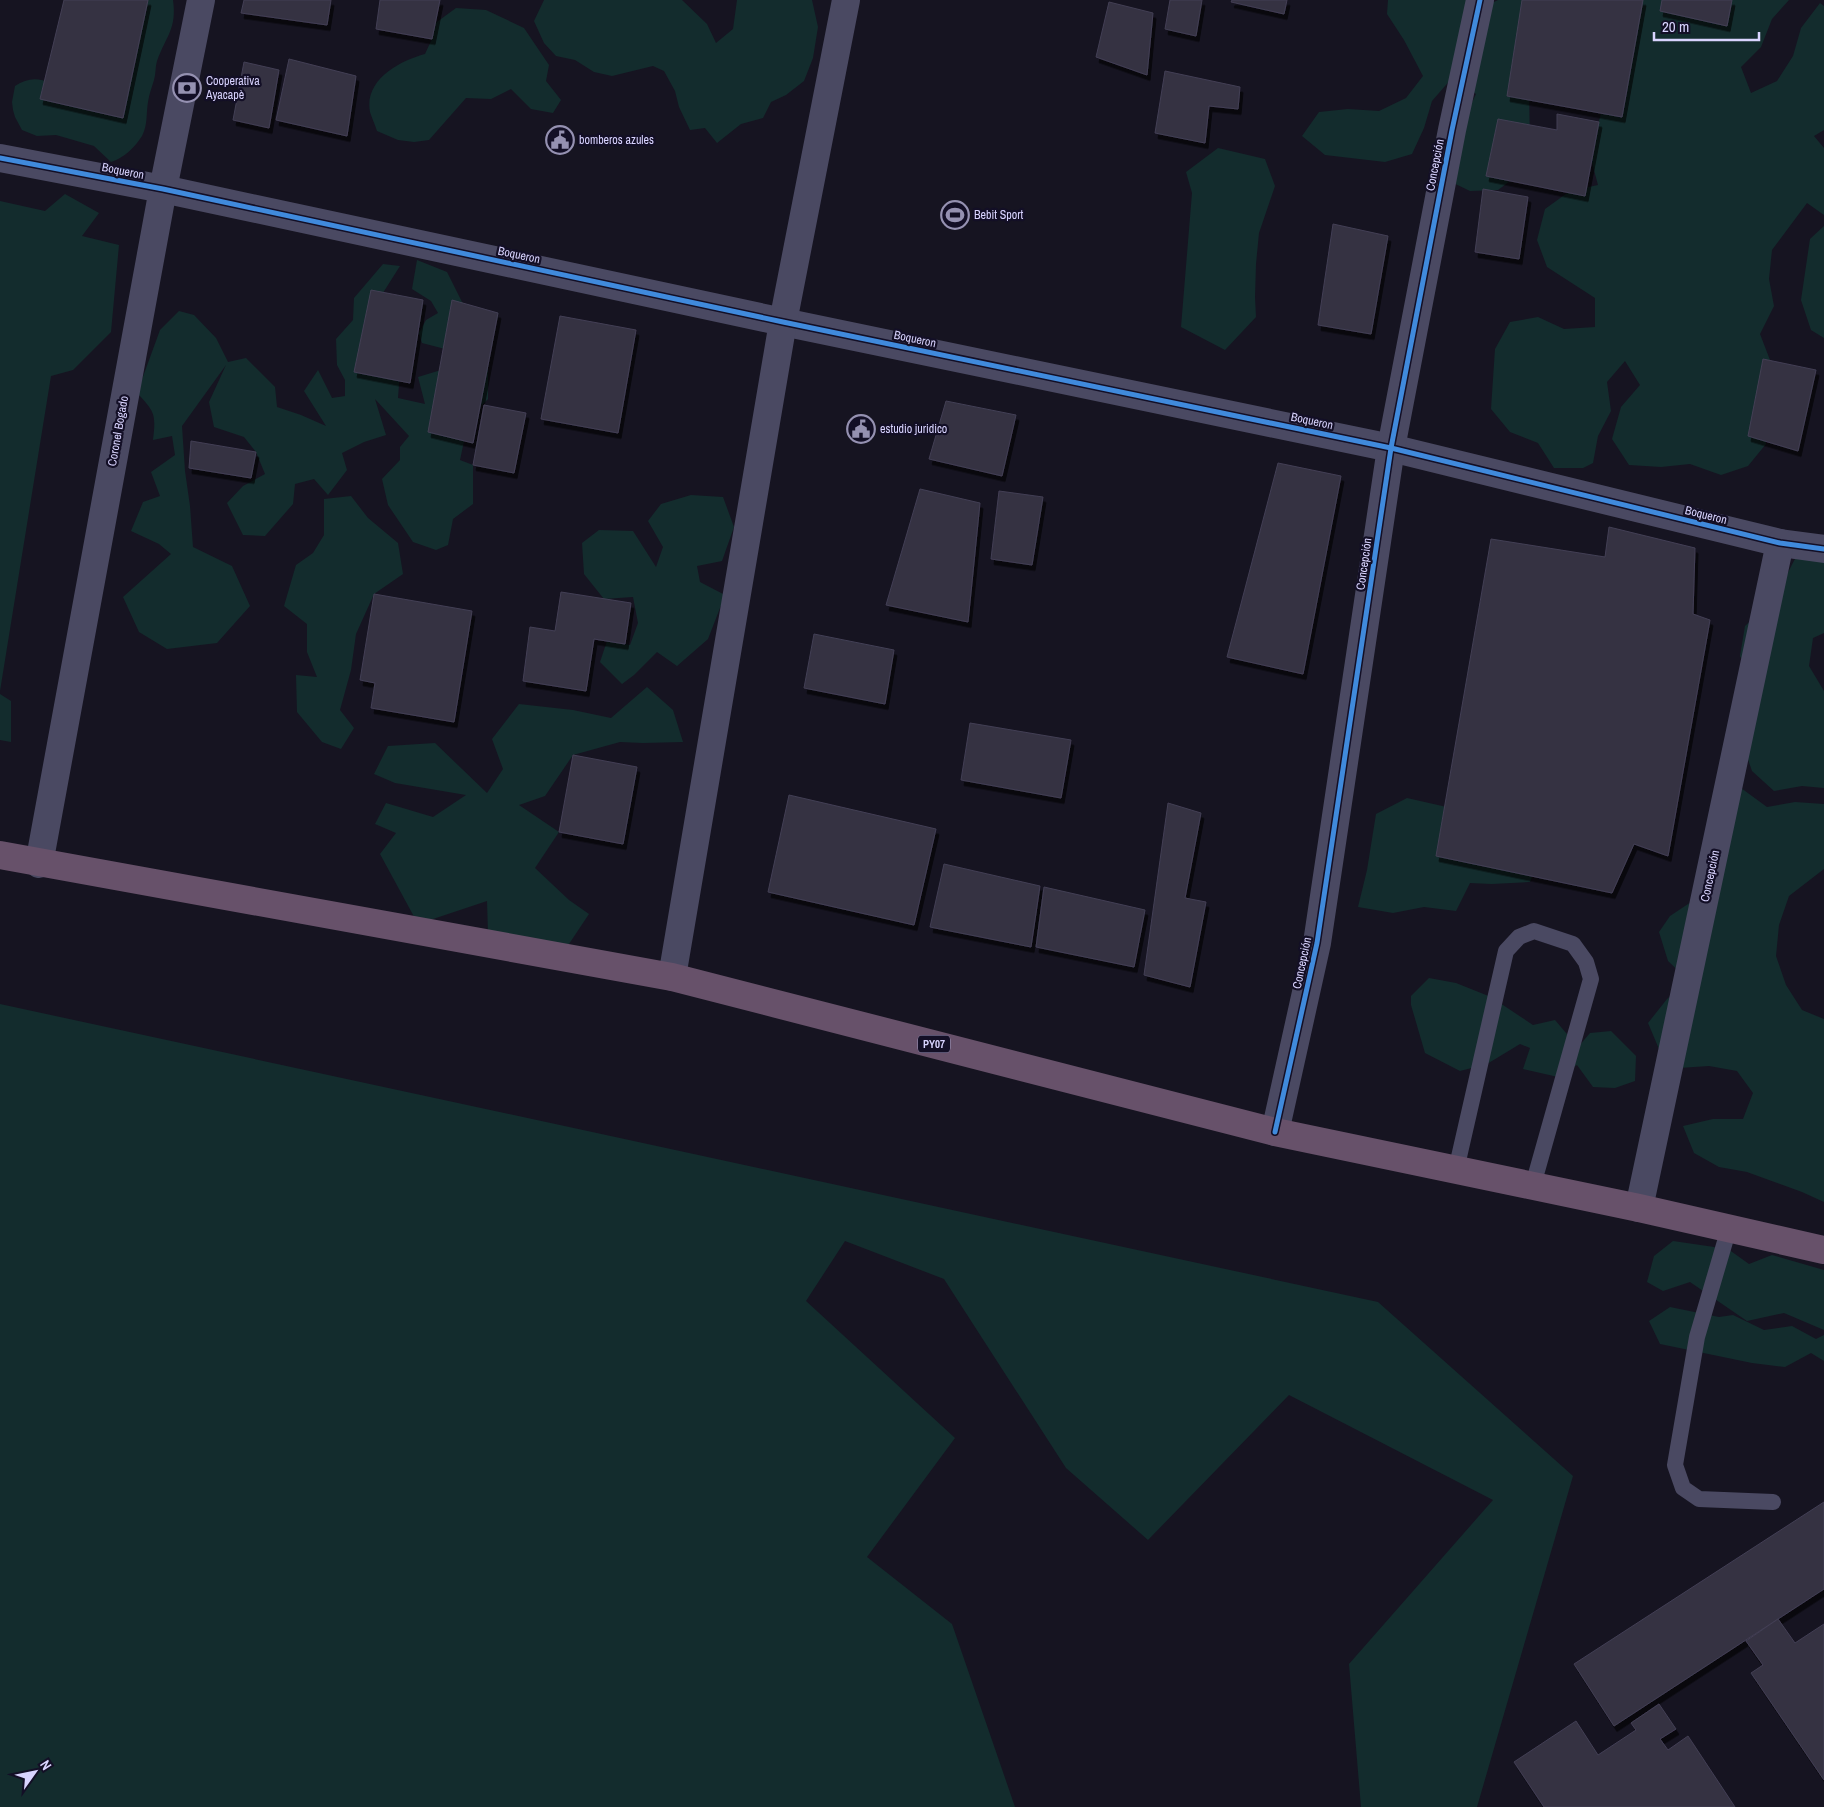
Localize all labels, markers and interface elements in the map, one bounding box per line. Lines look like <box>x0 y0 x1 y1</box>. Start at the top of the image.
scale bar <box>1654 10 1759 42</box>
text: 20 m <box>1662 16 1689 37</box>
bank icon: Cooperativa Ayacapè <box>172 73 202 103</box>
place label: Cooperativa Ayacapè <box>205 73 260 103</box>
public building icon: bomberos azules <box>545 125 575 155</box>
place label: bomberos azules <box>579 132 654 148</box>
street label: Concepción <box>1422 138 1448 192</box>
street label: Boqueron <box>101 159 145 183</box>
sports icon: Bebit Sport <box>940 200 970 230</box>
place label: Bebit Sport <box>974 207 1024 223</box>
street label: Boqueron <box>496 243 542 267</box>
street label: Boqueron <box>892 327 938 351</box>
street label: Coronel Bogado <box>104 395 132 467</box>
street label: Boqueron <box>1289 409 1335 433</box>
public building icon: estudio juridico <box>846 414 876 444</box>
place label: estudio juridico <box>880 421 947 437</box>
street label: Boqueron <box>1683 502 1729 528</box>
street label: Concepción <box>1352 537 1376 591</box>
street label: Concepción <box>1697 849 1723 903</box>
street label: Concepción <box>1289 936 1315 990</box>
road number: PY07 <box>918 1036 950 1052</box>
north arrow <box>10 1747 60 1797</box>
text: N <box>36 1757 56 1773</box>

